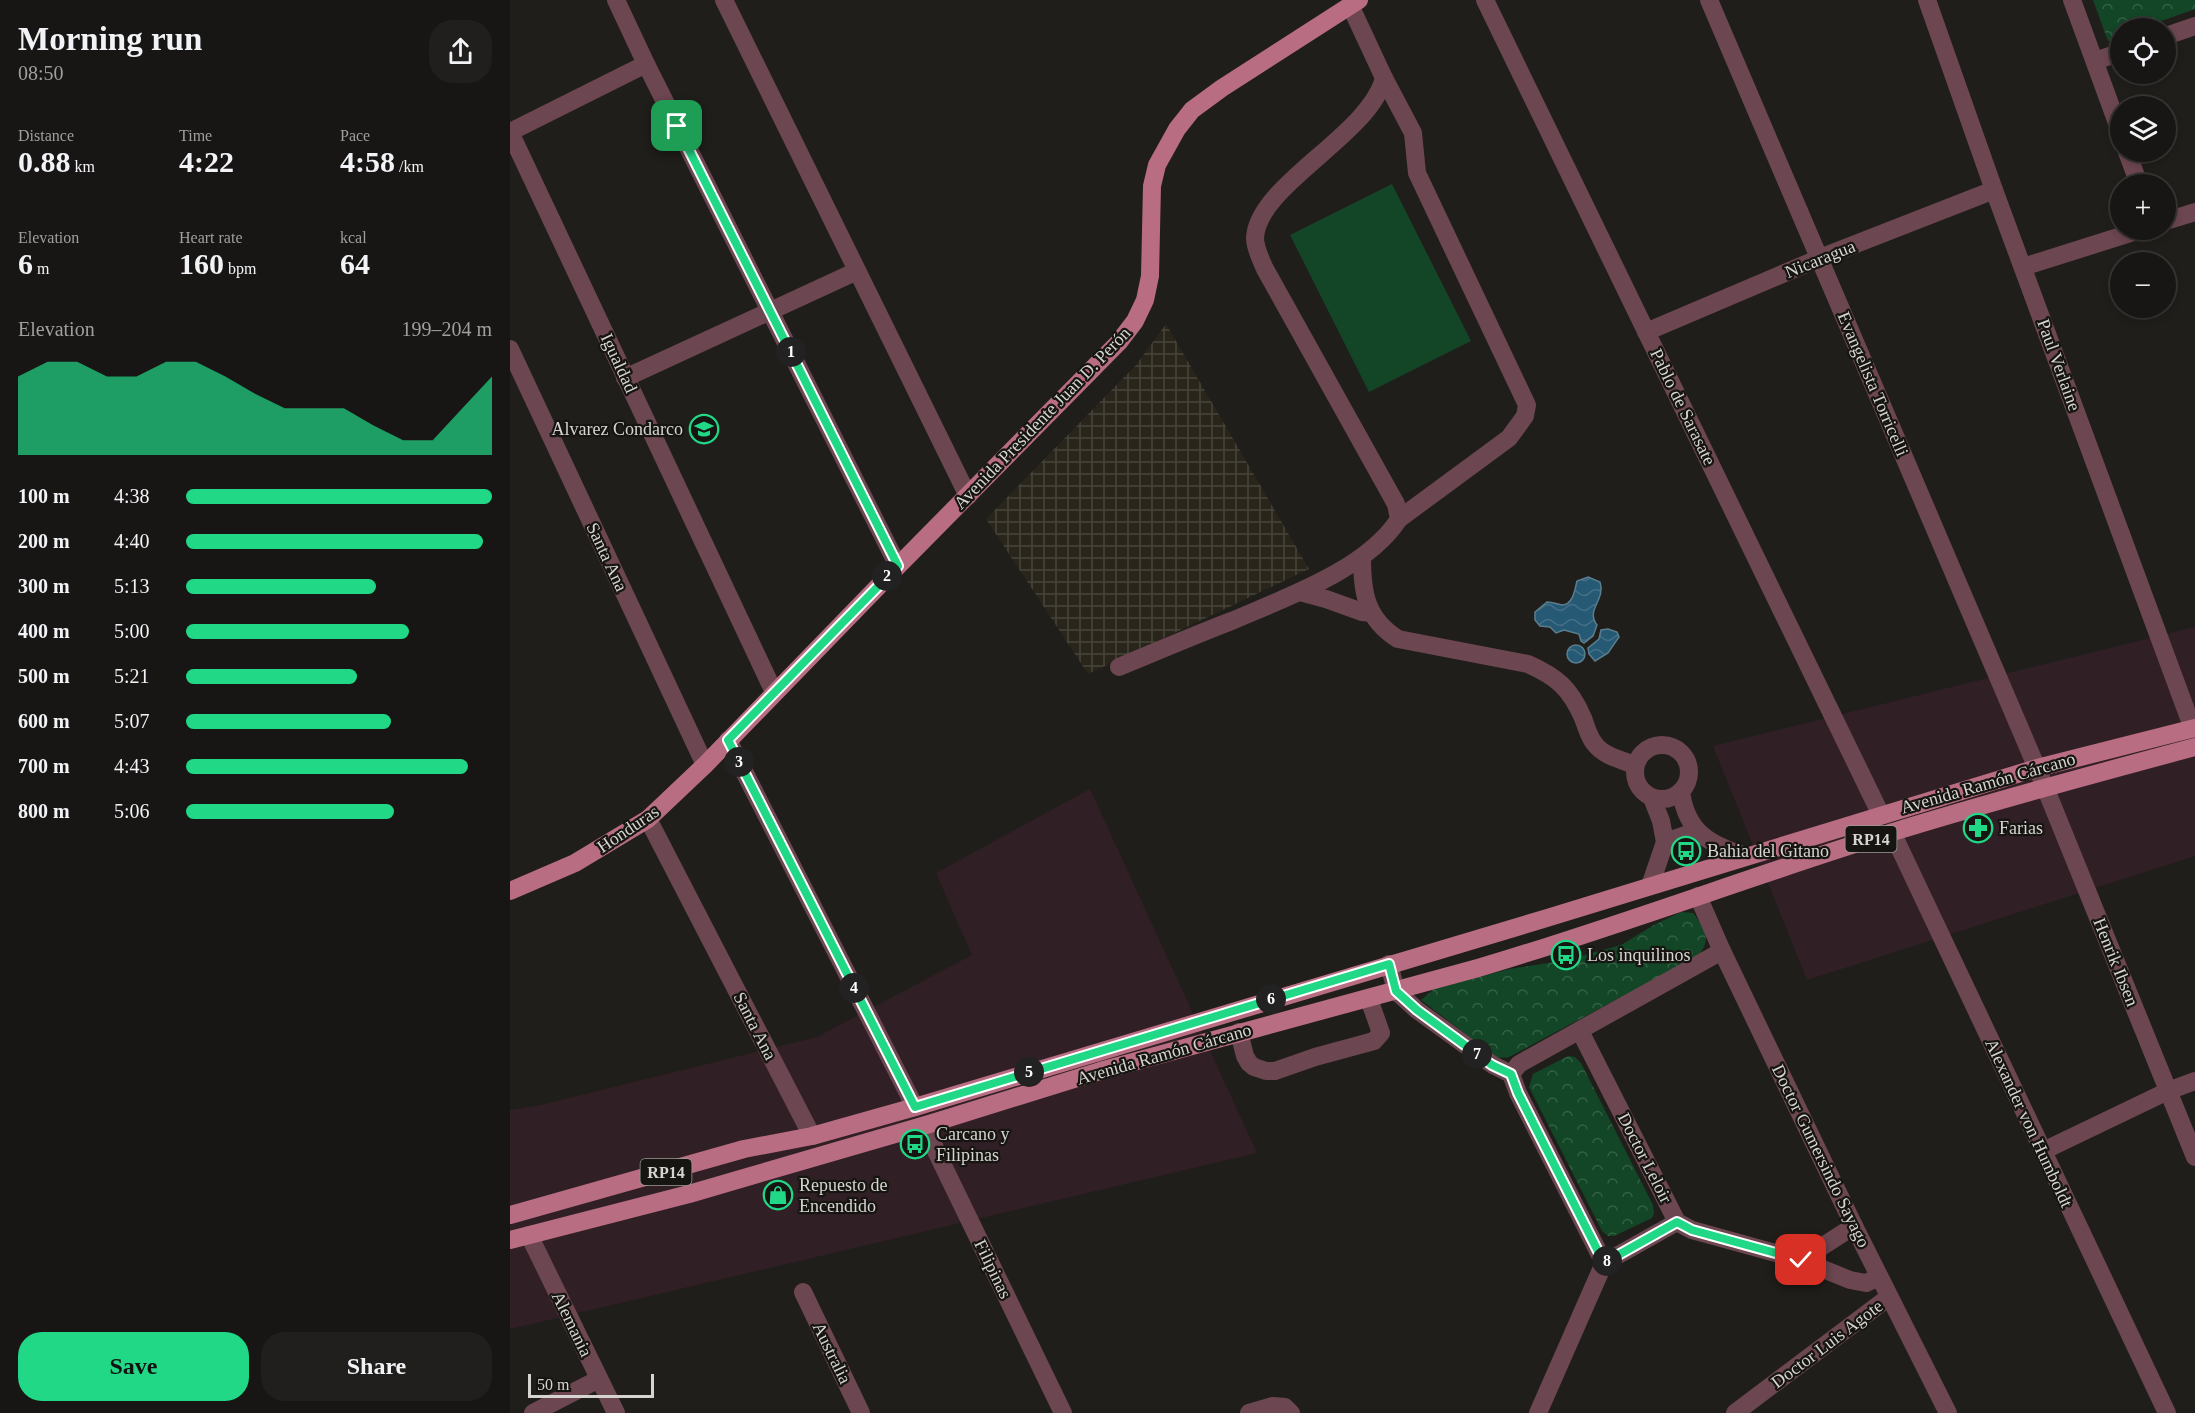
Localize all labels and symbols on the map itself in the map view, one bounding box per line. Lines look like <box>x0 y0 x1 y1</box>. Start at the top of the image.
pin <box>651 100 702 151</box>
street label: Nicaragua <box>1782 236 1858 282</box>
street label: Evangelista Torricelli <box>1834 309 1912 459</box>
street label: Paul Verlaine <box>2033 316 2085 414</box>
street label: Avenida Presidente Juan D. Perón <box>950 323 1134 513</box>
street label: Igualdad <box>597 330 641 396</box>
pin: 1 <box>776 337 806 367</box>
street label: Pablo de Sarasate <box>1646 346 1720 468</box>
school or university icon: Alvarez Condarco <box>688 413 720 445</box>
place label: Alvarez Condarco <box>552 419 683 439</box>
street label: Santa Ana <box>582 519 632 595</box>
pin: 2 <box>872 561 902 591</box>
pin: 3 <box>724 747 754 777</box>
street label: Avenida Ramón Cárcano <box>1898 748 2078 818</box>
street label: Honduras <box>593 801 663 857</box>
pharmacy icon: Farias <box>1962 812 1994 844</box>
place label: Farias <box>1999 818 2043 838</box>
road number: RP14 <box>1846 826 1896 852</box>
bus stop icon: Bahia del Gitano <box>1670 835 1702 867</box>
place label: Bahia del Gitano <box>1707 841 1829 861</box>
street label: Henrik Ibsen <box>2089 915 2143 1009</box>
bus stop icon: Los inquilinos <box>1550 939 1582 971</box>
place label: Los inquilinos <box>1587 945 1691 965</box>
pin: 4 <box>839 973 869 1003</box>
pin: 6 <box>1256 984 1286 1014</box>
street label: Santa Ana <box>729 989 781 1063</box>
street label: Avenida Ramón Cárcano <box>1074 1019 1254 1089</box>
street label: Alexander von Humboldt <box>1981 1035 2077 1211</box>
pin: 7 <box>1462 1039 1492 1069</box>
pin: 5 <box>1014 1057 1044 1087</box>
street label: Doctor Gumersindo Sayago <box>1768 1061 1874 1251</box>
street label: Doctor Leloir <box>1614 1110 1676 1206</box>
place label: Carcano y Filipinas <box>936 1124 1009 1165</box>
bus stop icon: Carcano y Filipinas <box>899 1128 931 1160</box>
road number: RP14 <box>640 1159 692 1185</box>
place label: Repuesto de Encendido <box>799 1175 887 1216</box>
shop icon: Repuesto de Encendido <box>762 1179 794 1211</box>
pin <box>1775 1234 1826 1285</box>
street label: Filipinas <box>970 1236 1016 1302</box>
pin: 8 <box>1592 1246 1622 1276</box>
street label: Alemania <box>548 1288 596 1360</box>
street label: Doctor Luis Agote <box>1767 1296 1887 1392</box>
street label: Australia <box>809 1319 855 1387</box>
scale bar <box>528 1371 654 1398</box>

